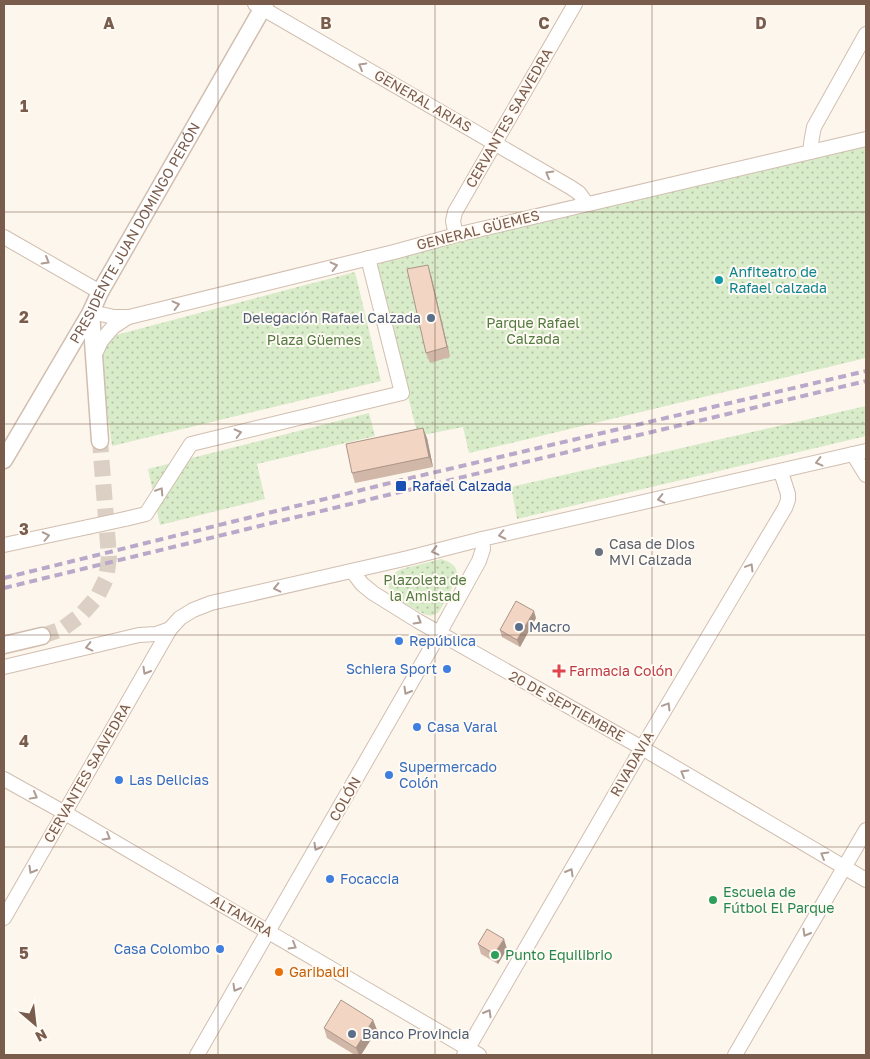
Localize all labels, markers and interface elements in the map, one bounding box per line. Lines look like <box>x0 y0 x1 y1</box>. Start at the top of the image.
text: A <box>103 13 115 33</box>
text: B <box>320 13 332 33</box>
text: C <box>538 13 550 33</box>
text: D <box>755 13 767 33</box>
street label: CERVANTES SAAVEDRA <box>462 44 556 191</box>
one-way arrow <box>358 62 367 72</box>
street label: GENERAL ARIAS <box>372 66 475 135</box>
text: 1 <box>20 96 28 116</box>
street label: PRESIDENTE JUAN DOMINGO PERÓN <box>65 119 203 346</box>
one-way arrow <box>545 171 554 181</box>
street label: GENERAL GÜEMES <box>415 206 541 253</box>
one-way arrow <box>40 255 49 265</box>
one-way arrow <box>329 261 338 272</box>
place label: Anfiteatro de Rafael calzada <box>729 263 827 296</box>
marker: Anfiteatro de Rafael calzada <box>713 274 725 286</box>
one-way arrow <box>171 300 180 311</box>
text: 2 <box>19 307 29 327</box>
place label: Delegación Rafael Calzada <box>242 309 421 326</box>
marker: Delegación Rafael Calzada <box>425 312 437 324</box>
park label: Parque Rafael Calzada <box>486 314 580 347</box>
park label: Plaza Güemes <box>267 331 361 348</box>
one-way arrow <box>234 428 243 439</box>
one-way arrow <box>815 457 823 467</box>
place label: Rafael Calzada <box>412 477 512 494</box>
marker: Rafael Calzada <box>394 479 408 493</box>
one-way arrow <box>154 488 164 497</box>
one-way arrow <box>656 493 665 504</box>
text: 3 <box>19 519 29 539</box>
one-way arrow <box>498 529 506 540</box>
one-way arrow <box>42 531 51 542</box>
place label: Casa de Dios MVI Calzada <box>609 535 695 568</box>
one-way arrow <box>430 545 439 556</box>
marker: Casa de Dios MVI Calzada <box>593 546 605 558</box>
one-way arrow <box>744 563 754 572</box>
park label: Plazoleta de la Amistad <box>383 571 467 604</box>
one-way arrow <box>272 582 281 593</box>
one-way arrow <box>412 615 421 625</box>
place label: Macro <box>529 618 570 635</box>
marker: Macro <box>513 621 525 633</box>
place label: República <box>409 632 476 649</box>
marker: República <box>393 635 405 647</box>
one-way arrow <box>85 641 94 652</box>
place label: Schiera Sport <box>346 660 437 677</box>
place label: Farmacia Colón <box>569 662 673 679</box>
marker: Schiera Sport <box>441 663 453 675</box>
one-way arrow <box>143 665 153 674</box>
marker: Farmacia Colón <box>553 665 565 677</box>
street label: 20 DE SEPTIEMBRE <box>506 667 628 744</box>
one-way arrow <box>403 686 413 695</box>
street label: CERVANTES SAAVEDRA <box>40 699 134 846</box>
one-way arrow <box>660 702 670 711</box>
place label: Casa Varal <box>427 718 497 735</box>
marker: Casa Varal <box>411 721 423 733</box>
street label: RIVADAVIA <box>606 728 657 799</box>
text: 4 <box>19 731 29 751</box>
place label: Supermercado Colón <box>399 758 497 791</box>
marker: Supermercado Colón <box>383 769 395 781</box>
one-way arrow <box>681 769 690 779</box>
place label: Las Delicias <box>129 771 209 788</box>
marker: Las Delicias <box>113 774 125 786</box>
street label: COLÓN <box>325 774 364 824</box>
one-way arrow <box>29 790 38 800</box>
one-way arrow <box>102 831 111 841</box>
one-way arrow <box>314 842 324 851</box>
one-way arrow <box>821 852 830 862</box>
one-way arrow <box>28 865 38 874</box>
one-way arrow <box>563 869 573 878</box>
place label: Focaccia <box>340 870 399 887</box>
marker: Focaccia <box>324 873 336 885</box>
place label: Escuela de Fútbol El Parque <box>723 883 834 916</box>
street label: ALTAMIRA <box>208 891 277 940</box>
marker: Escuela de Fútbol El Parque <box>707 894 719 906</box>
one-way arrow <box>803 928 813 937</box>
one-way arrow <box>287 939 296 949</box>
place label: Casa Colombo <box>114 940 210 957</box>
text: 5 <box>19 943 29 963</box>
marker: Casa Colombo <box>214 943 226 955</box>
place label: Punto Equilibrio <box>505 946 612 963</box>
marker: Punto Equilibrio <box>489 949 501 961</box>
place label: Garibaldi <box>289 963 349 980</box>
marker: Garibaldi <box>273 966 285 978</box>
one-way arrow <box>232 983 242 992</box>
north arrow <box>10 999 60 1049</box>
one-way arrow <box>482 1009 492 1018</box>
place label: Banco Provincia <box>362 1025 470 1042</box>
text: N <box>33 1026 50 1046</box>
marker: Banco Provincia <box>346 1028 358 1040</box>

